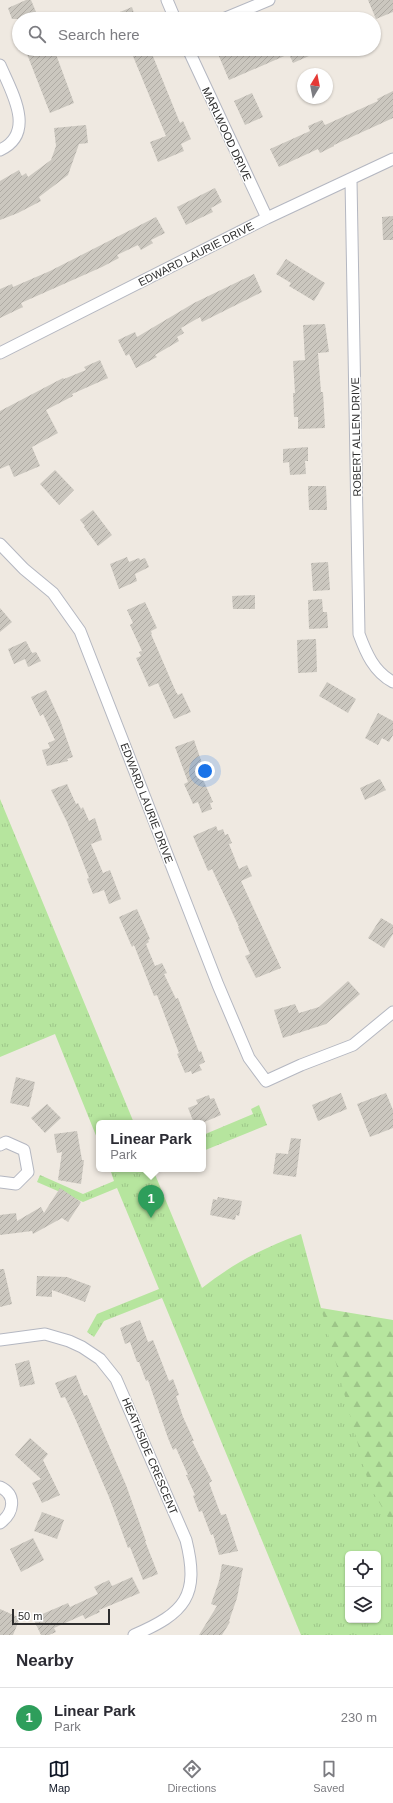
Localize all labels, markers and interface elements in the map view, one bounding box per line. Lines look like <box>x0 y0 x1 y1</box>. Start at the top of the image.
search box <box>12 12 381 56</box>
icon: search <box>26 23 48 45</box>
text: Search here <box>58 26 140 43</box>
north arrow <box>297 68 333 104</box>
street label: MARLWOOD DRIVE <box>200 85 254 183</box>
street label: EDWARD LAURIE DRIVE <box>136 220 256 288</box>
street label: ROBERT ALLEN DRIVE <box>349 377 363 497</box>
street label: EDWARD LAURIE DRIVE <box>118 741 176 865</box>
your location <box>195 761 215 781</box>
popup <box>96 1120 206 1172</box>
text: Linear Park <box>110 1130 192 1147</box>
text: Park <box>110 1147 137 1162</box>
pin: 1 <box>138 1185 164 1218</box>
street label: HEATHSIDE CRESCENT <box>120 1396 180 1516</box>
map controls <box>345 1551 381 1623</box>
button: locate <box>345 1551 381 1587</box>
button: layers <box>345 1587 381 1623</box>
scale bar <box>12 1607 110 1626</box>
text: 50 m <box>18 1610 42 1622</box>
text: Nearby <box>16 1651 74 1670</box>
text: Linear Park <box>54 1702 136 1719</box>
text: 1 <box>25 1710 33 1725</box>
text: 230 m <box>341 1710 377 1725</box>
text: Park <box>54 1719 81 1734</box>
tab: Map <box>48 1758 70 1794</box>
tab: Directions <box>167 1758 216 1794</box>
tab: Saved <box>313 1758 344 1794</box>

